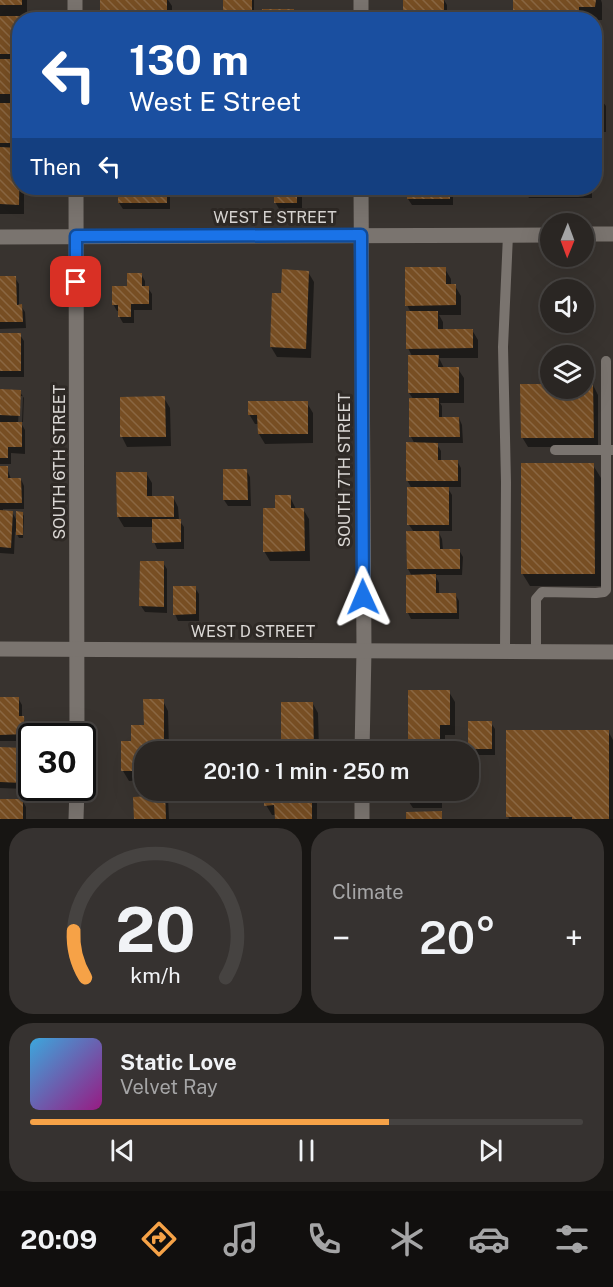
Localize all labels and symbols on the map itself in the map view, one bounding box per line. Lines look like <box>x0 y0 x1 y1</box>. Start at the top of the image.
street label: WEST E STREET <box>213 208 337 227</box>
north arrow <box>540 213 594 267</box>
pin <box>50 256 101 307</box>
street label: SOUTH 6TH STREET <box>50 384 69 539</box>
street label: SOUTH 7TH STREET <box>335 392 354 547</box>
position arrow <box>331 565 395 629</box>
street label: WEST D STREET <box>191 622 316 641</box>
speed limit sign: 30 <box>18 723 96 801</box>

